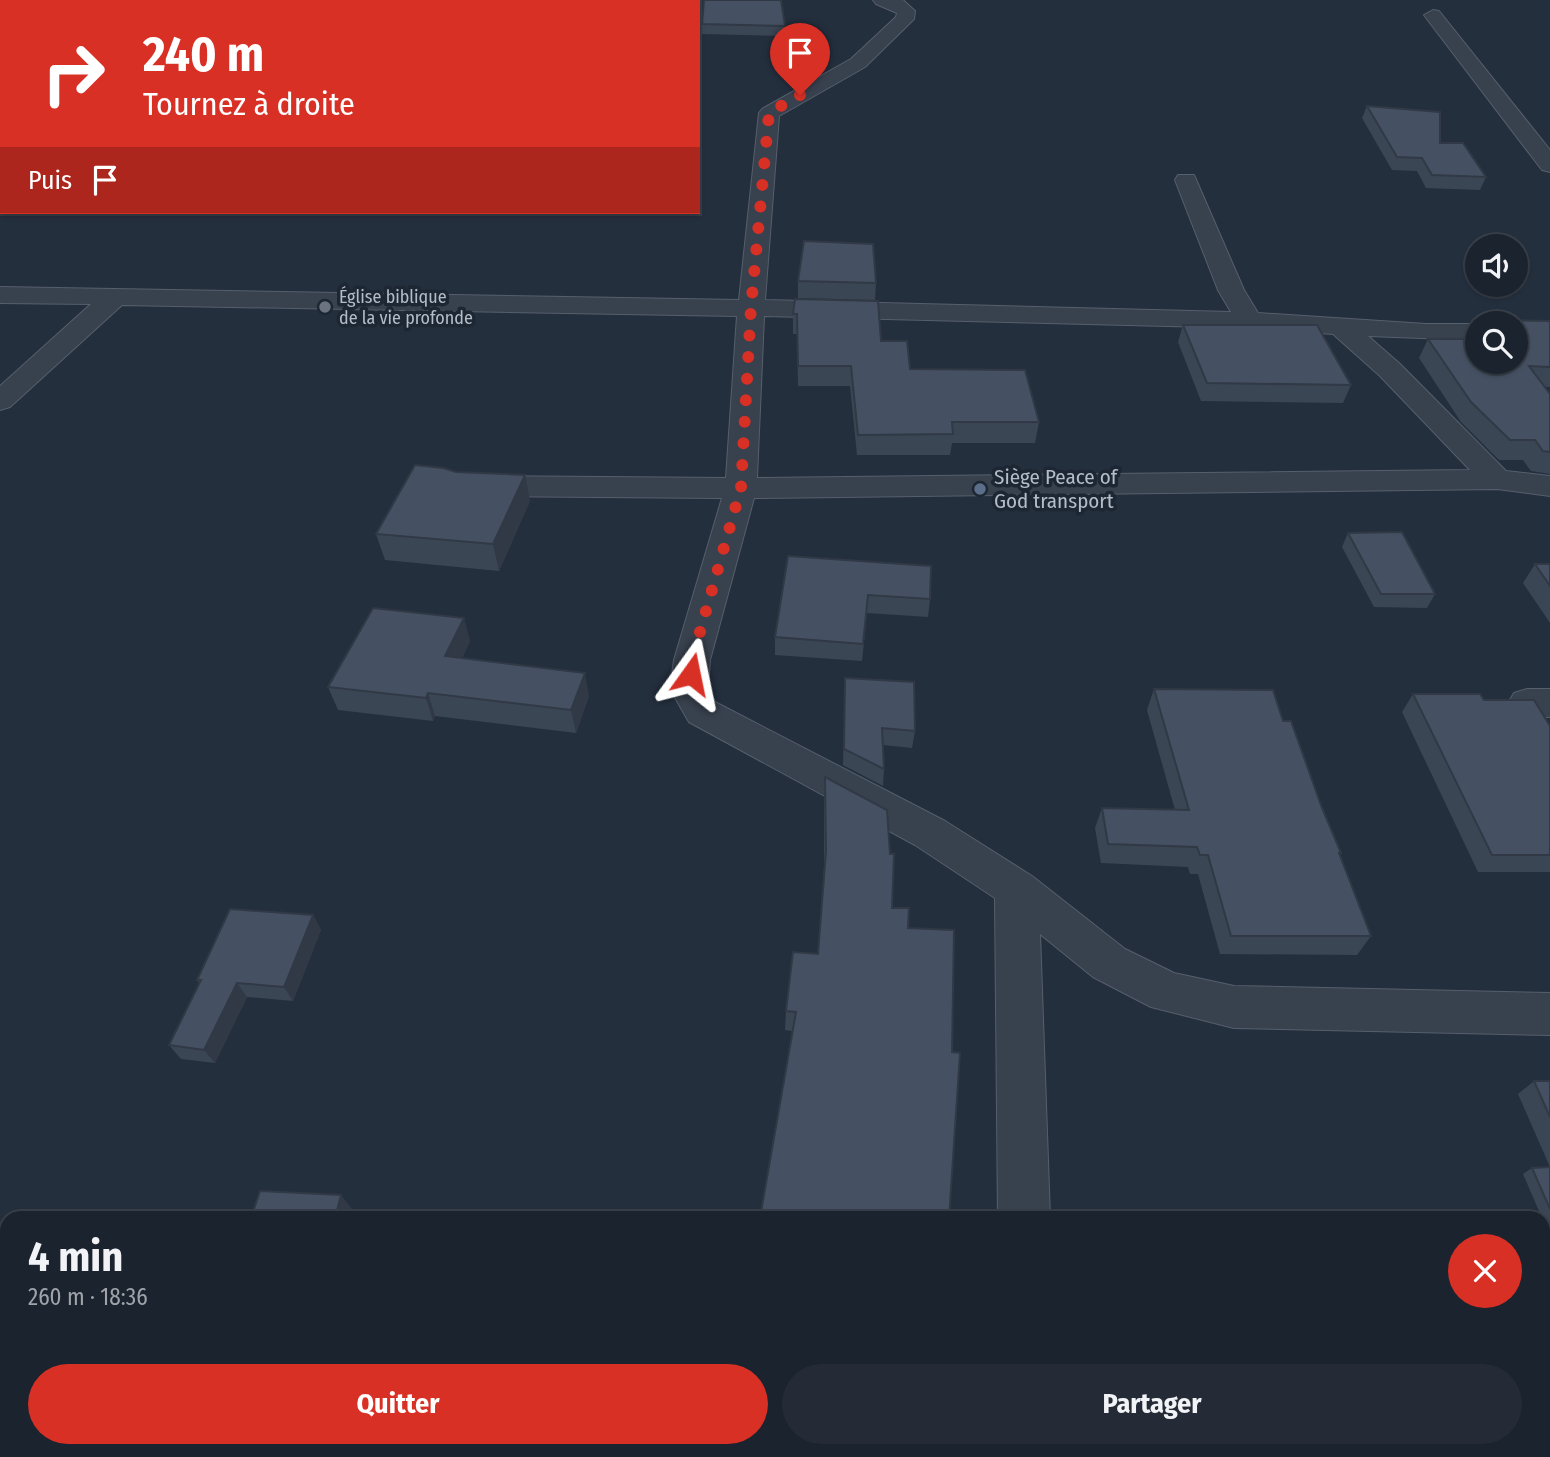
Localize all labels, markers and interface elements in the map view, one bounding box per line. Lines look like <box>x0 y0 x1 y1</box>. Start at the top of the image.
pin <box>770 23 830 95</box>
text: 240 m <box>143 25 264 84</box>
icon: right <box>28 28 119 119</box>
icon: arrive <box>781 34 819 72</box>
text: Tournez à droite <box>143 85 355 123</box>
icon: arrive <box>86 161 124 199</box>
text: Puis <box>28 165 72 196</box>
map controls <box>1465 234 1528 374</box>
button: sound <box>1465 234 1528 297</box>
place label: Église biblique de la vie profonde <box>339 285 473 329</box>
marker: Église biblique de la vie profonde <box>317 299 333 315</box>
button: search <box>1465 311 1528 374</box>
place label: Siège Peace of God transport <box>994 464 1119 514</box>
marker: Siège Peace of God transport <box>972 481 988 497</box>
position arrow <box>654 637 728 711</box>
text: 4 min <box>28 1232 123 1282</box>
button: close <box>1448 1234 1522 1308</box>
text: 260 m · 18:36 <box>28 1283 148 1311</box>
button: Quitter <box>28 1364 768 1444</box>
button: Partager <box>782 1364 1522 1444</box>

